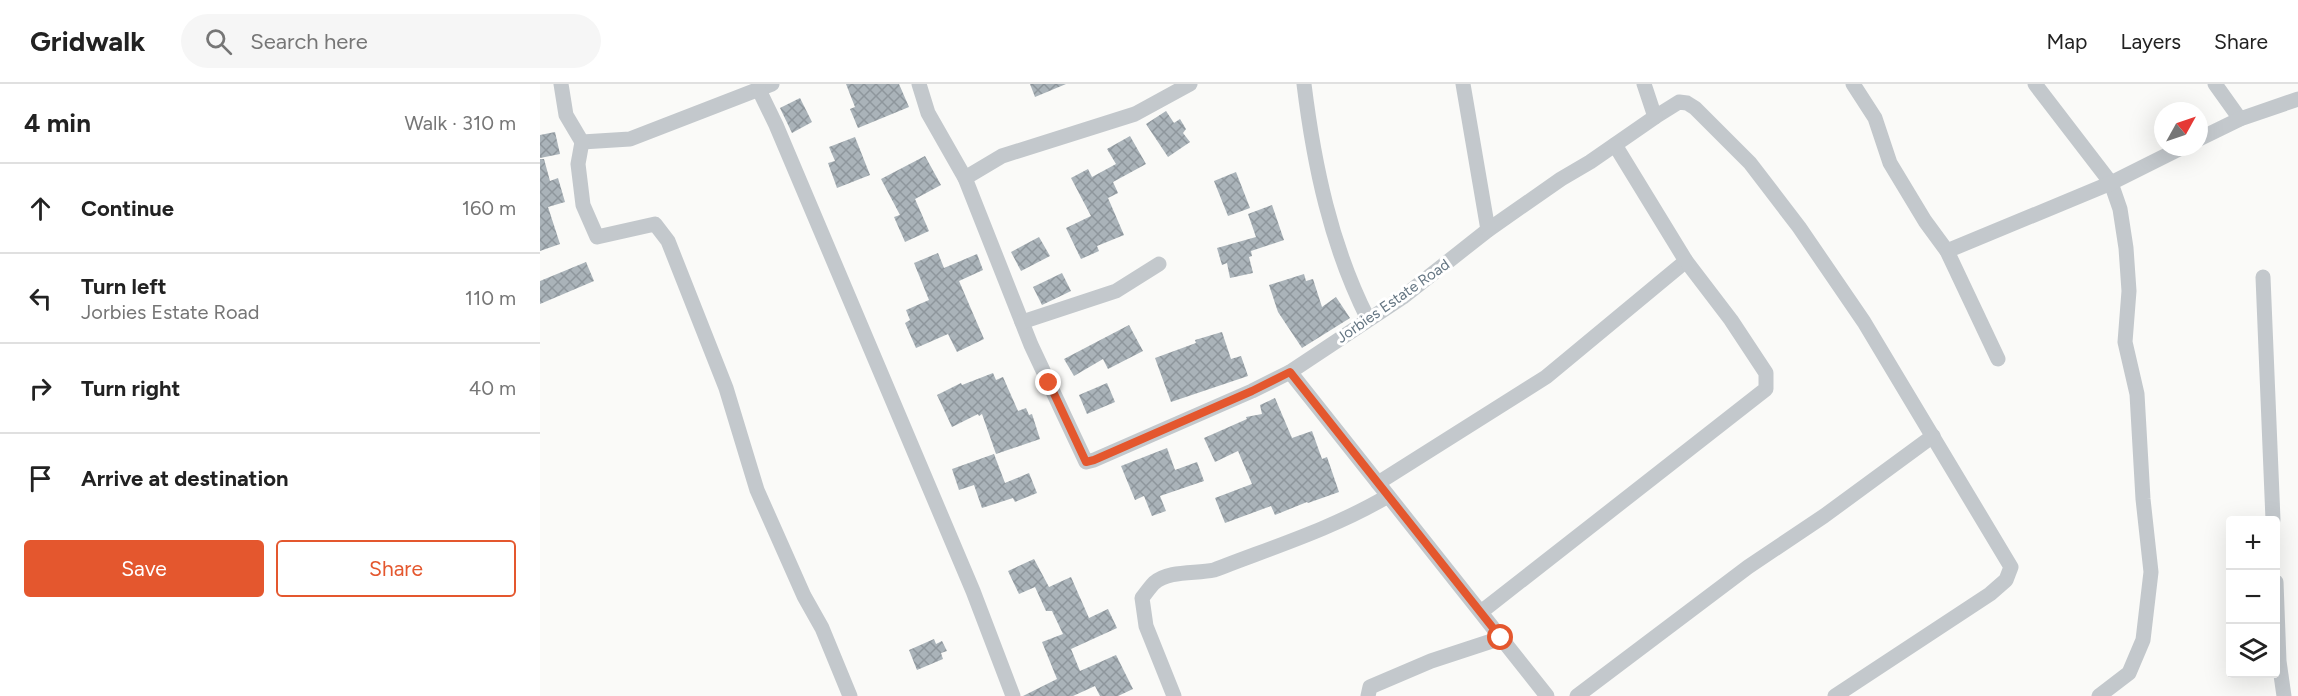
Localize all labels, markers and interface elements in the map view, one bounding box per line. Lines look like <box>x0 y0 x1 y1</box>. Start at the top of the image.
search box <box>181 14 601 68</box>
text: Gridwalk <box>30 24 145 58</box>
icon: search <box>202 25 235 58</box>
text: Search here <box>250 28 368 55</box>
text: Map <box>2047 29 2087 54</box>
text: Layers <box>2120 29 2181 54</box>
text: Share <box>2214 29 2268 54</box>
north arrow <box>2154 102 2208 156</box>
text: 4 min <box>24 107 91 139</box>
text: Walk · 310 m <box>404 111 516 135</box>
icon: ahead <box>24 192 57 225</box>
text: Continue <box>81 195 174 222</box>
text: 160 m <box>462 196 516 220</box>
street label: Jorbies Estate Road <box>1333 255 1453 347</box>
text: Turn left <box>81 273 167 300</box>
icon: left <box>24 282 57 315</box>
text: 110 m <box>465 286 516 310</box>
text: Jorbies Estate Road <box>81 300 259 324</box>
route end <box>1035 369 1061 395</box>
icon: right <box>24 372 57 405</box>
text: Turn right <box>81 375 180 402</box>
text: 40 m <box>469 376 516 400</box>
icon: arrive <box>24 462 57 495</box>
text: Arrive at destination <box>81 465 289 492</box>
map controls <box>2226 516 2280 678</box>
button: + <box>2226 516 2280 570</box>
button: Save <box>24 540 264 597</box>
button: Share <box>276 540 516 597</box>
button: − <box>2226 570 2280 624</box>
route start <box>1487 624 1513 650</box>
button: layers <box>2226 624 2280 678</box>

